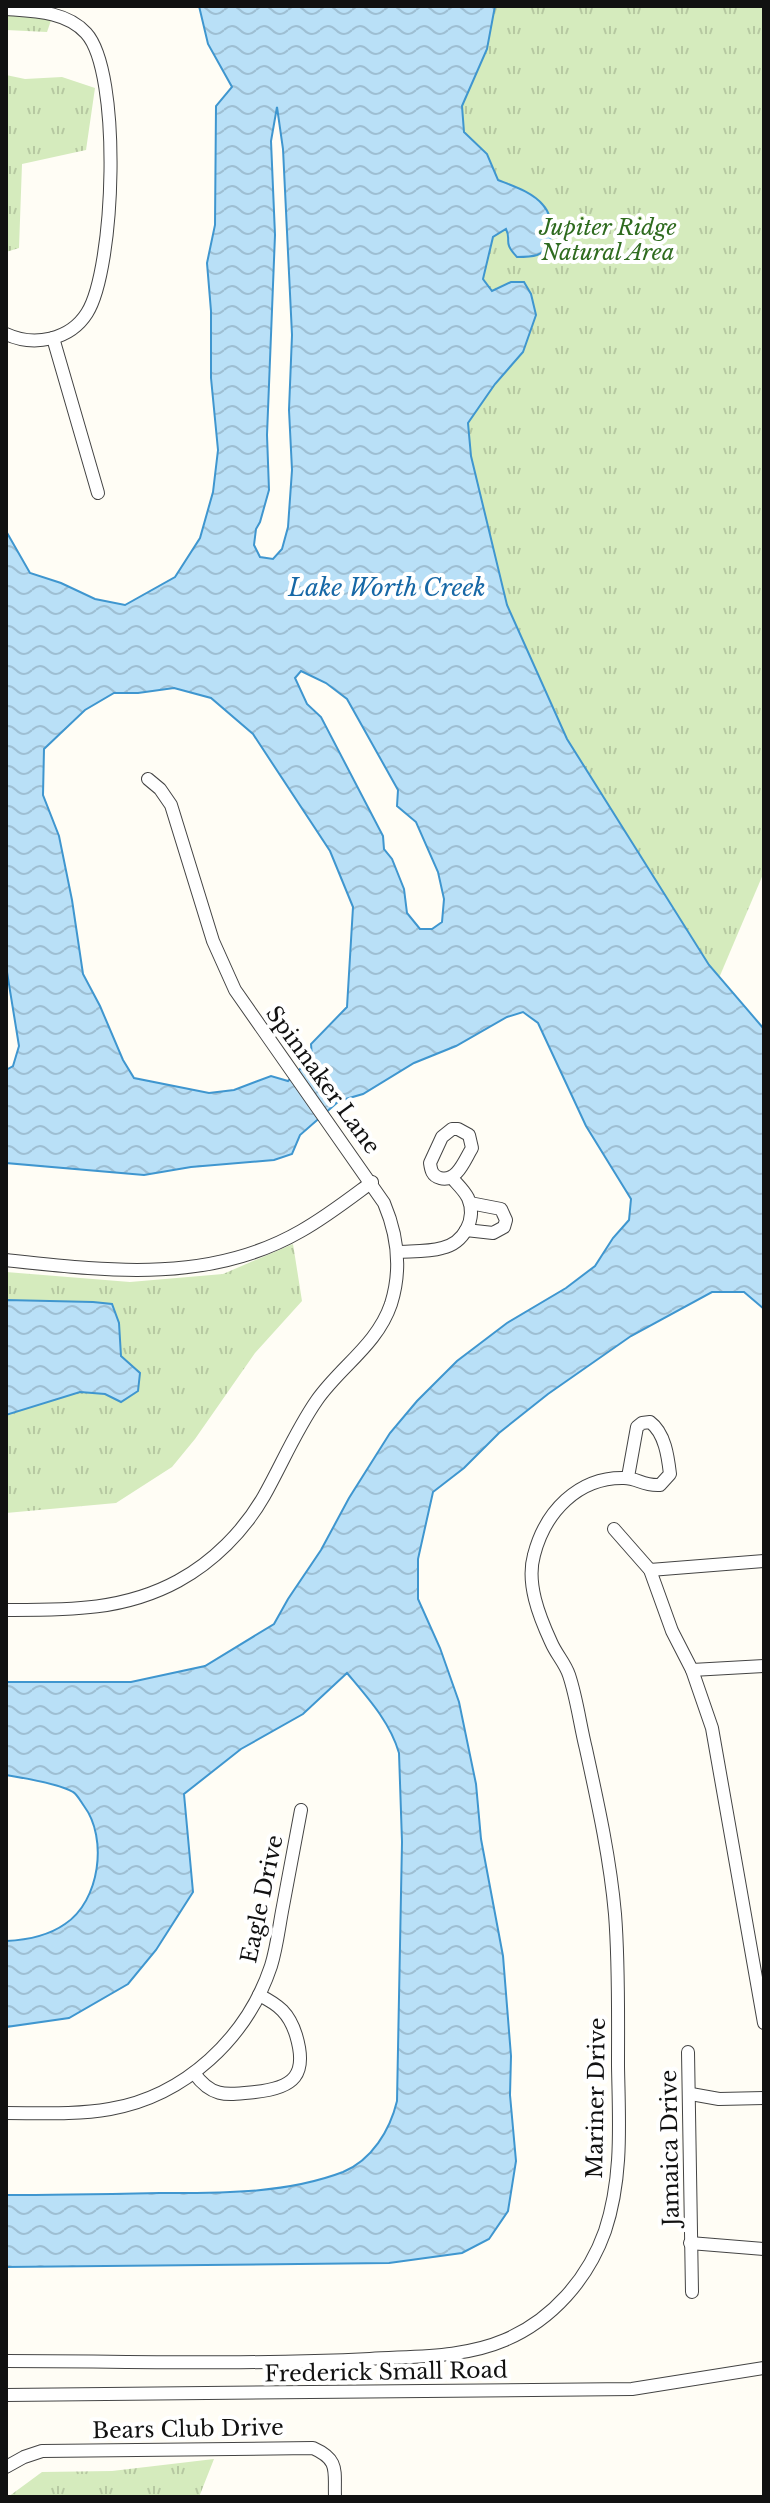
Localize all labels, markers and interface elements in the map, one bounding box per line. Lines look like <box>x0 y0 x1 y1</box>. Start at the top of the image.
park label: Jupiter Ridge Natural Area <box>538 214 677 266</box>
water label: Lake Worth Creek <box>287 573 486 602</box>
street label: Spinnaker Lane <box>260 1001 386 1159</box>
street label: Eagle Drive <box>235 1832 289 1966</box>
street label: Mariner Drive <box>581 2017 611 2179</box>
street label: Jamaica Drive <box>655 2070 685 2229</box>
street label: Frederick Small Road <box>264 2356 508 2388</box>
street label: Bears Club Drive <box>92 2414 284 2444</box>

